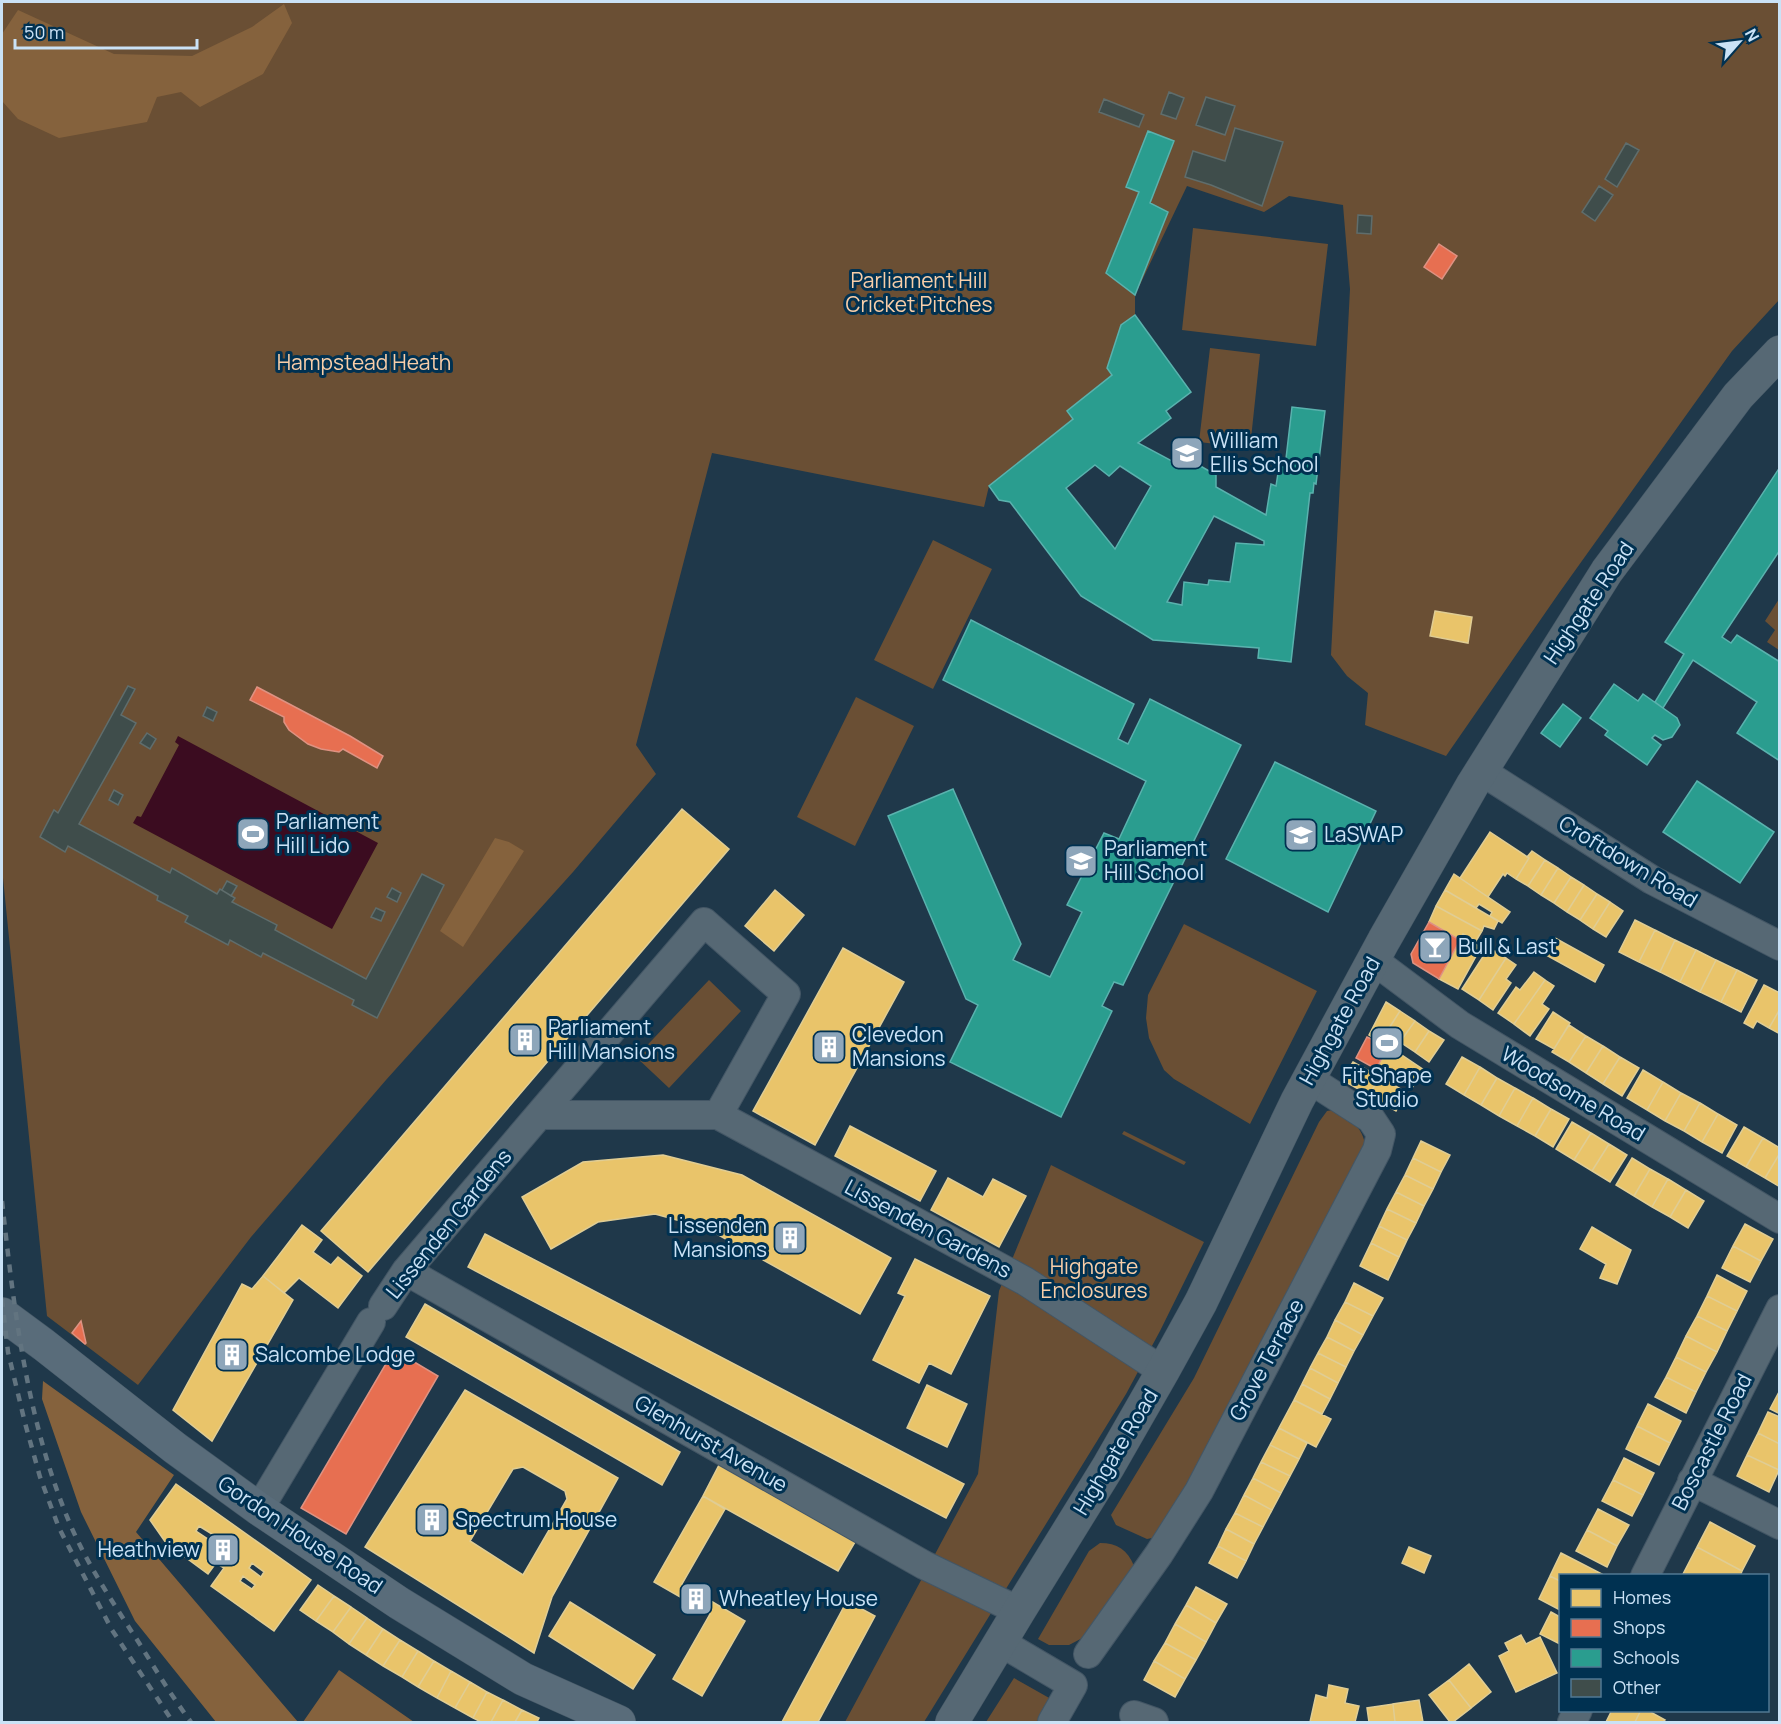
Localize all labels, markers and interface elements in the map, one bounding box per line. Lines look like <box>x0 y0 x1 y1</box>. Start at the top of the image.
scale bar <box>15 12 196 50</box>
north arrow <box>1709 12 1769 72</box>
text: 50 m <box>24 20 64 44</box>
text: N <box>1740 25 1765 45</box>
park label: Parliament Hill Cricket Pitches <box>845 266 993 318</box>
park label: Hampstead Heath <box>277 348 451 376</box>
place label: William Ellis School <box>1210 426 1319 478</box>
school or university icon: William Ellis School <box>1169 435 1205 471</box>
street label: Highgate Road <box>1537 536 1640 669</box>
place label: Parliament Hill Lido <box>276 807 379 859</box>
street label: Croftdown Road <box>1554 809 1703 914</box>
sports icon: Parliament Hill Lido <box>235 816 271 852</box>
school or university icon: LaSWAP <box>1283 817 1319 853</box>
place label: LaSWAP <box>1324 820 1403 848</box>
place label: Parliament Hill School <box>1104 834 1207 886</box>
school or university icon: Parliament Hill School <box>1063 843 1099 879</box>
bar icon: Bull & Last <box>1417 929 1453 965</box>
place label: Bull & Last <box>1458 932 1557 960</box>
street label: Highgate Road <box>1292 951 1386 1090</box>
place label: Parliament Hill Mansions <box>548 1013 675 1065</box>
place label: Clevedon Mansions <box>852 1020 946 1072</box>
building icon: Parliament Hill Mansions <box>507 1022 543 1058</box>
sports icon: Fit Shape Studio <box>1369 1025 1405 1061</box>
building icon: Clevedon Mansions <box>811 1029 847 1065</box>
street label: Woodsome Road <box>1496 1039 1651 1147</box>
place label: Fit Shape Studio <box>1342 1061 1432 1113</box>
street label: Lissenden Gardens <box>379 1143 517 1304</box>
street label: Lissenden Gardens <box>840 1172 1017 1284</box>
place label: Lissenden Mansions <box>668 1211 767 1263</box>
building icon: Lissenden Mansions <box>772 1220 808 1256</box>
park label: Highgate Enclosures <box>1040 1252 1148 1304</box>
street label: Grove Terrace <box>1222 1294 1310 1425</box>
building icon: Salcombe Lodge <box>214 1337 250 1373</box>
place label: Salcombe Lodge <box>255 1340 415 1368</box>
street label: Boscastle Road <box>1665 1368 1758 1515</box>
street label: Highgate Road <box>1066 1383 1164 1520</box>
street label: Glenhurst Avenue <box>630 1388 793 1498</box>
street label: Gordon House Road <box>213 1469 388 1600</box>
building icon: Spectrum House <box>414 1502 450 1538</box>
place label: Spectrum House <box>455 1505 617 1533</box>
building icon: Heathview <box>205 1532 241 1568</box>
place label: Heathview <box>97 1535 200 1563</box>
legend <box>1559 1574 1769 1712</box>
building icon: Wheatley House <box>678 1581 714 1617</box>
place label: Wheatley House <box>719 1584 878 1612</box>
text: Homes <box>1613 1585 1671 1609</box>
text: Shops <box>1613 1615 1665 1639</box>
text: Schools <box>1613 1645 1680 1669</box>
text: Other <box>1613 1675 1661 1699</box>

